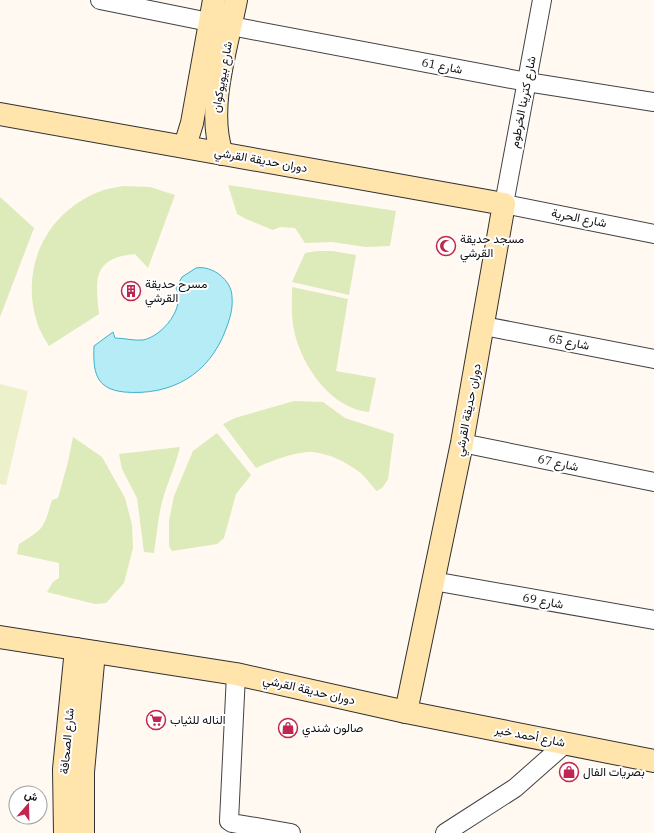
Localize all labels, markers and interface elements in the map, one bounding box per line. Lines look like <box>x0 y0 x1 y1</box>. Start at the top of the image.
street label: شارع بيويوكوان <box>208 40 237 114</box>
street label: شارع 61 <box>420 54 464 79</box>
street label: شارع كترينا الخرطوم <box>506 55 541 150</box>
street label: دوران حديقة القرشي <box>213 144 309 178</box>
street label: شارع الحرية <box>550 205 608 232</box>
place label: مسجد حديقة القرشي <box>460 231 524 263</box>
mosque icon: مسجد حديقة القرشي <box>435 235 457 257</box>
place label: مسرح حديقة القرشي <box>145 276 207 308</box>
building icon: مسرح حديقة القرشي <box>120 280 142 302</box>
street label: شارع 65 <box>547 330 591 355</box>
street label: دوران حديقة القرشي <box>451 362 487 458</box>
street label: شارع 67 <box>536 451 580 476</box>
street label: شارع 69 <box>521 590 565 613</box>
street label: دوران حديقة القرشي <box>261 672 357 710</box>
street label: شارع الصحافة <box>56 707 79 775</box>
supermarket icon: الناله للثياب <box>145 709 167 731</box>
place label: الناله للثياب <box>170 712 225 727</box>
shop icon: صالون شندي <box>277 717 299 739</box>
place label: صالون شندي <box>302 720 363 738</box>
street label: شارع أحمد خير <box>492 721 566 752</box>
shop icon: بصريات الفال <box>558 761 580 783</box>
place label: بصريات الفال <box>583 764 645 780</box>
north arrow <box>8 785 48 825</box>
text: ش <box>23 787 40 804</box>

